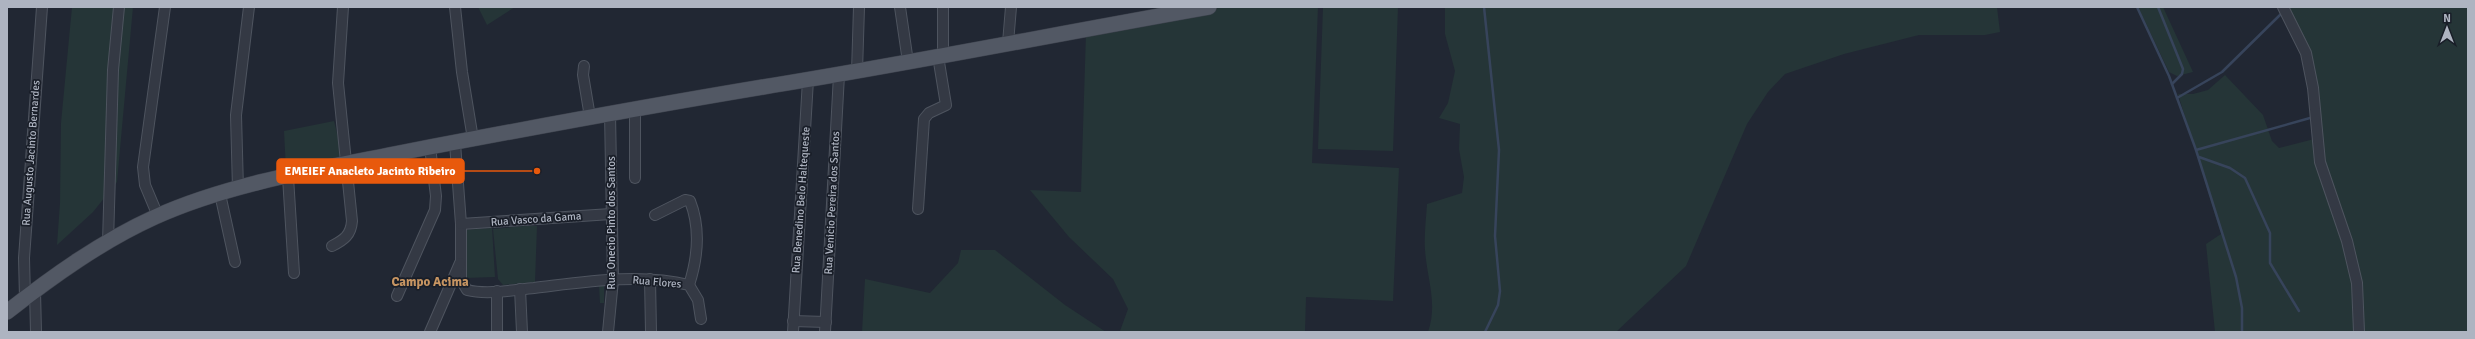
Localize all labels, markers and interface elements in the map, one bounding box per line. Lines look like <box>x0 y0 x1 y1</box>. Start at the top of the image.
north arrow <box>2427 8 2467 48</box>
text: N <box>2443 12 2451 25</box>
street label: Rua Augusto Jacinto Bernardes <box>19 80 43 226</box>
street label: Rua Benedino Belo Haltequeste <box>789 126 813 274</box>
street label: Rua Venicio Pereira dos Santos <box>822 131 842 275</box>
street label: Rua Onecio Pinto dos Santos <box>605 156 618 290</box>
callout: EMEIEF Anacleto Jacinto Ribeiro <box>277 159 464 183</box>
text: EMEIEF Anacleto Jacinto Ribeiro <box>285 164 455 179</box>
street label: Rua Vasco da Gama <box>490 209 582 229</box>
street label: Rua Flores <box>632 273 682 291</box>
district label: Campo Acima <box>391 274 469 290</box>

